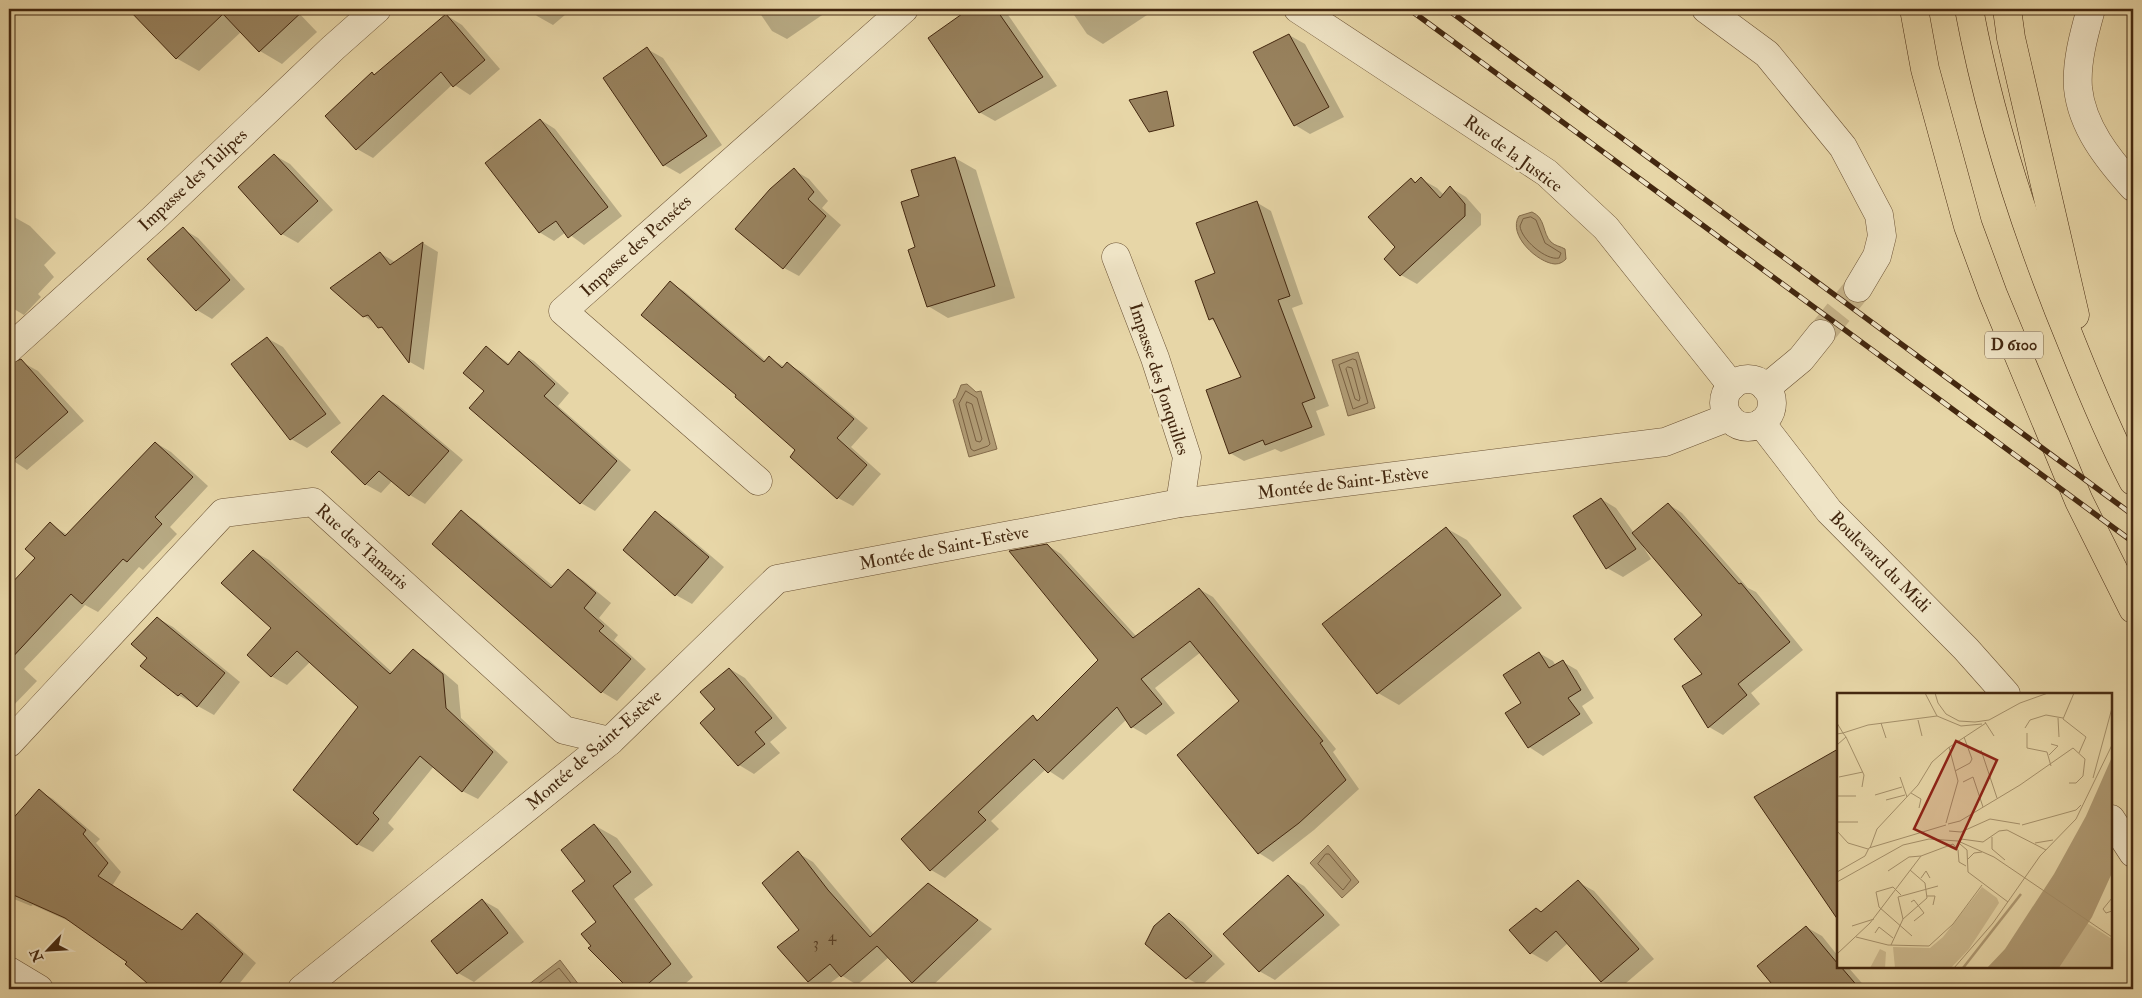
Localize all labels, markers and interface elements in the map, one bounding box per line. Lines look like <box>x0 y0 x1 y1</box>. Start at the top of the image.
street label: Rue de la Justice <box>1459 110 1567 198</box>
street label: Impasse des Tulipes <box>134 124 252 236</box>
street label: Impasse des Pensées <box>576 190 696 302</box>
street label: Impasse des Jonquilles <box>1124 300 1194 458</box>
road number: D 6100 <box>1985 332 2043 358</box>
street label: Montée de Saint-Estève <box>1256 461 1430 505</box>
street label: Rue des Tamaris <box>311 499 413 595</box>
street label: Boulevard du Midi <box>1825 507 1936 618</box>
street label: Montée de Saint-Estève <box>857 520 1031 576</box>
street label: Montée de Saint-Estève <box>521 685 667 815</box>
inset map <box>1837 693 2112 968</box>
north arrow <box>22 926 72 976</box>
house number: 4 <box>828 927 837 946</box>
house number: 3 <box>813 934 819 953</box>
text: N <box>26 946 47 965</box>

